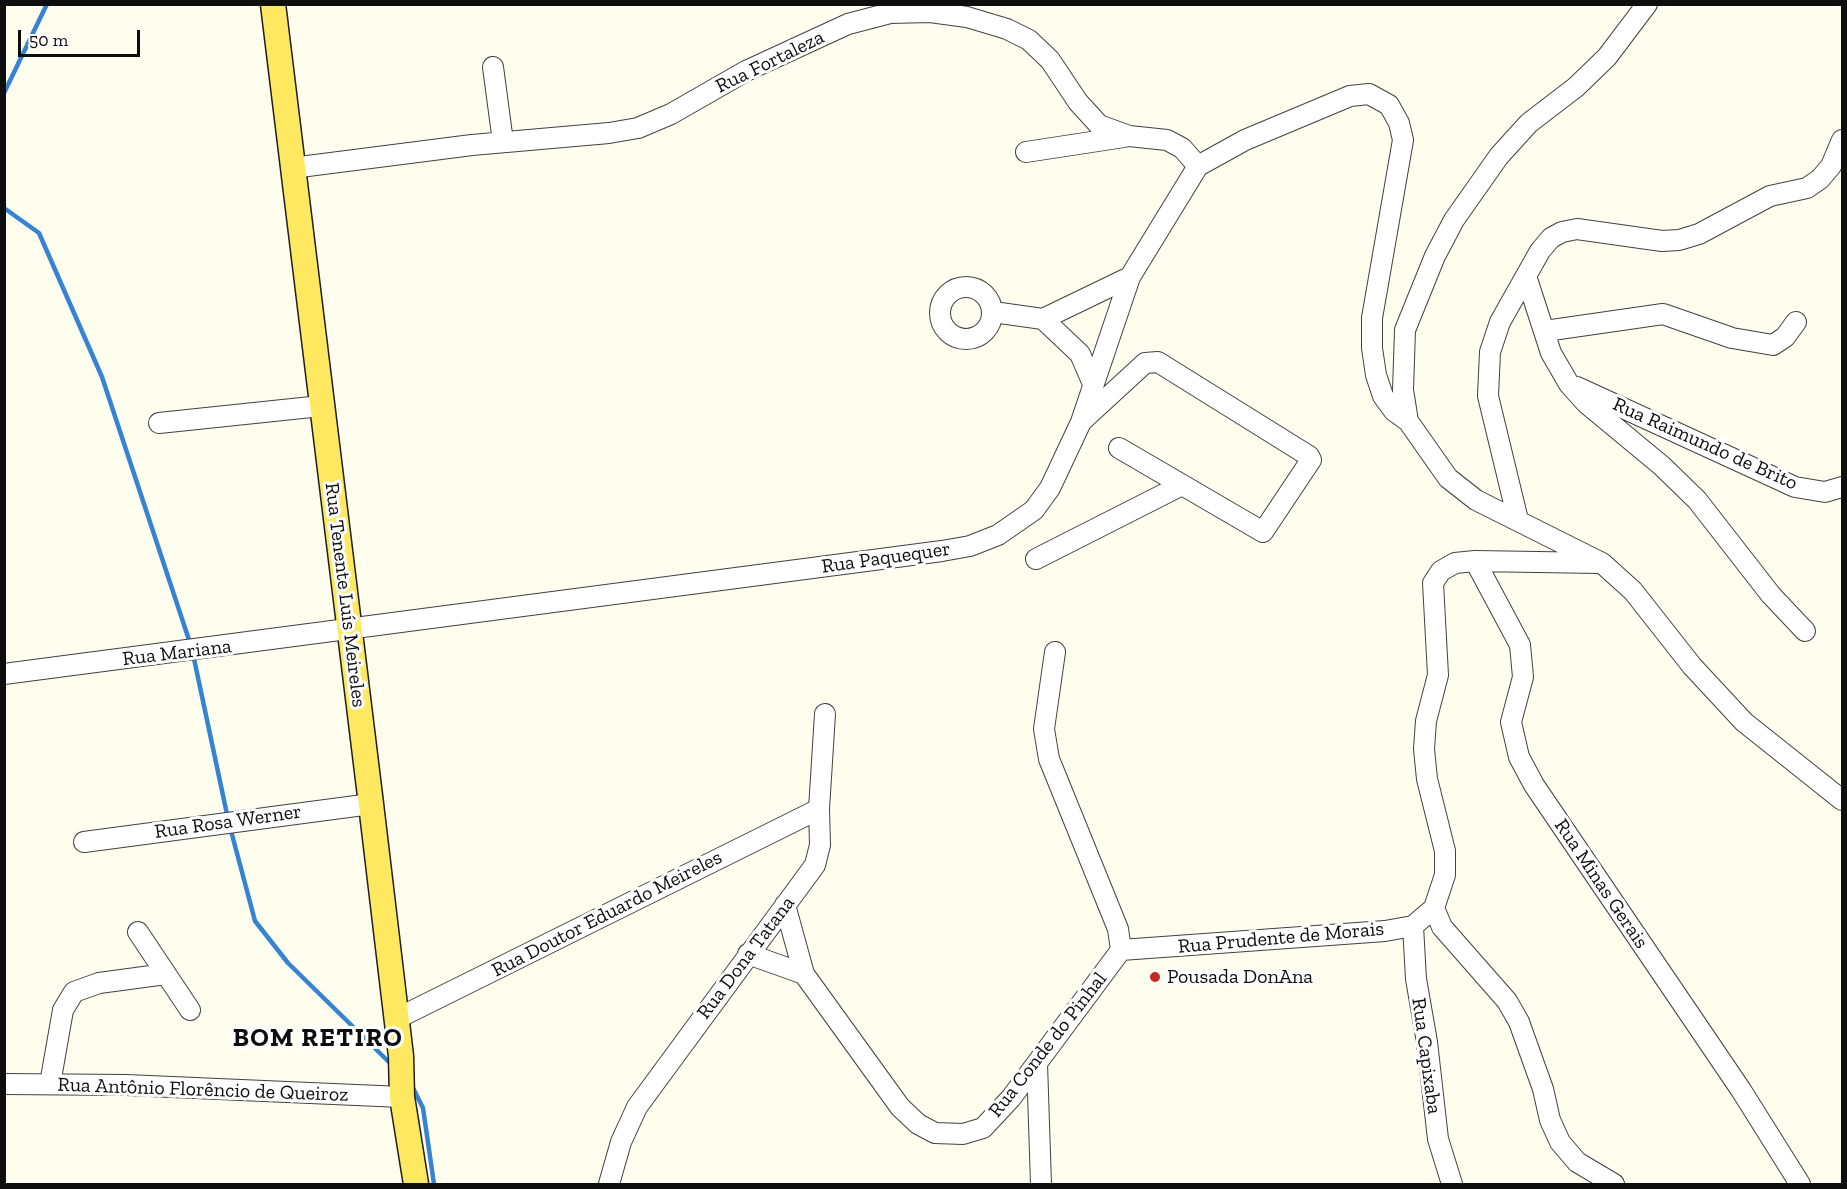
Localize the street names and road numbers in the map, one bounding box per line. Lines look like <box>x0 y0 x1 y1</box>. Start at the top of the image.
street label: Rua Fortaleza <box>712 25 828 99</box>
street label: Rua Raimundo de Brito <box>1609 392 1801 496</box>
street label: Rua Tenente Luís Meireles <box>319 481 371 709</box>
street label: Rua Paquequer <box>820 537 952 579</box>
street label: Rua Mariana <box>121 634 233 672</box>
street label: Rua Rosa Werner <box>153 800 303 844</box>
street label: Rua Minas Gerais <box>1549 815 1653 953</box>
street label: Rua Doutor Eduardo Meireles <box>488 845 726 983</box>
street label: Rua Dona Tatana <box>692 892 800 1024</box>
street label: Rua Prudente de Morais <box>1177 917 1385 959</box>
street label: Rua Conde do Pinhal <box>984 968 1112 1122</box>
street label: Rua Capixaba <box>1406 996 1446 1116</box>
street label: Rua Antônio Florêncio de Queiroz <box>57 1073 349 1107</box>

